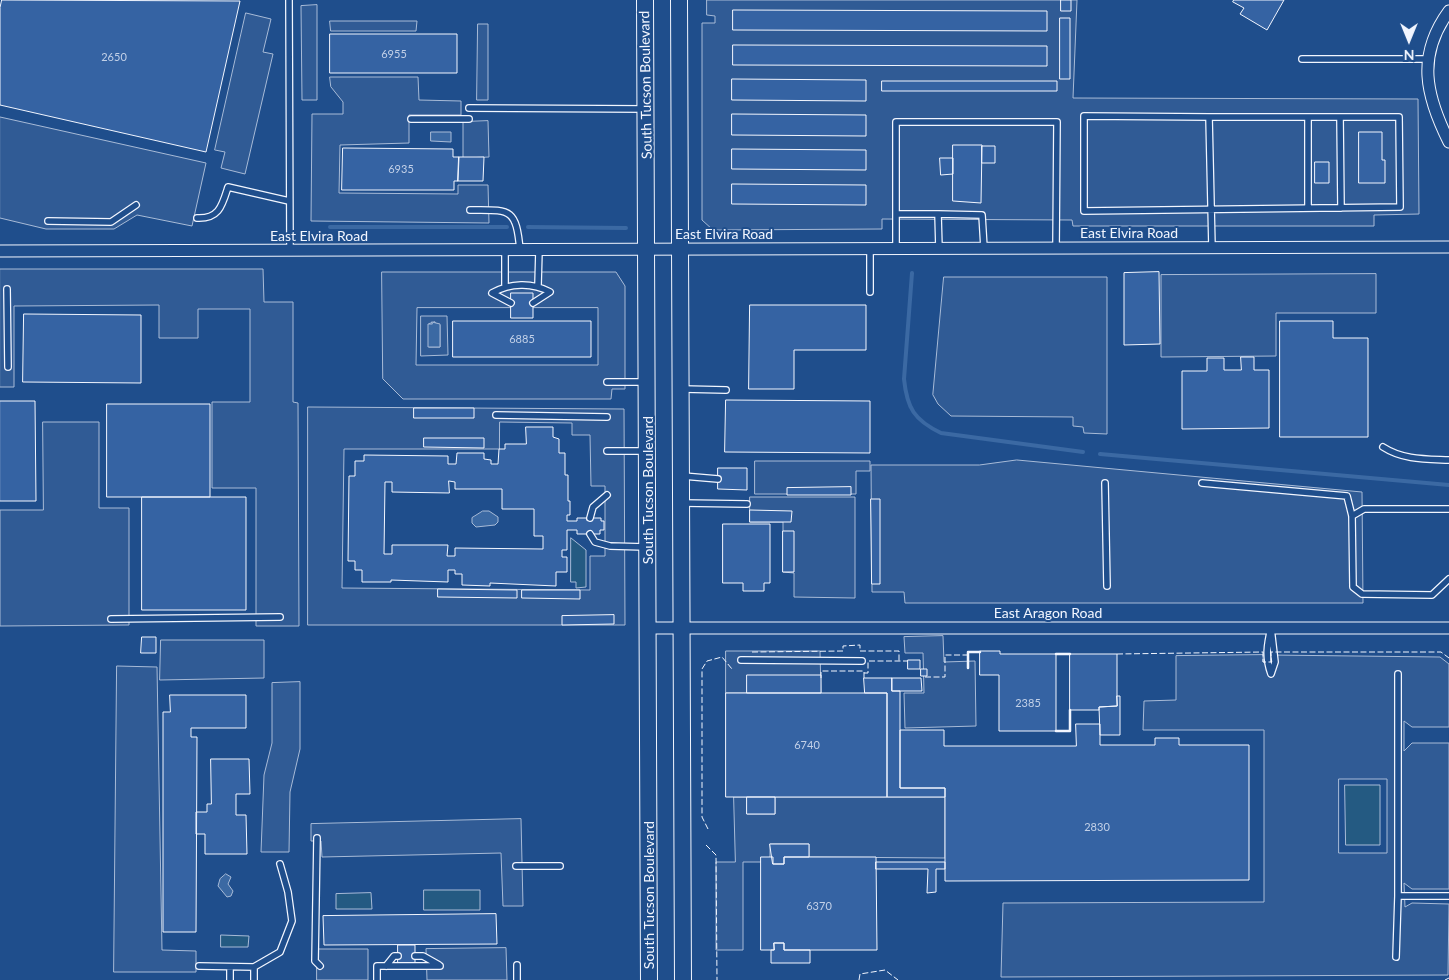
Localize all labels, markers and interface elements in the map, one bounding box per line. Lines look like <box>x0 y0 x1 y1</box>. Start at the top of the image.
street label: South Tucson Boulevard <box>636 11 656 159</box>
north arrow <box>1384 15 1434 65</box>
house number: 6955 <box>381 47 407 61</box>
text: N <box>1404 47 1414 64</box>
house number: 2650 <box>101 50 127 64</box>
house number: 6935 <box>388 162 414 176</box>
street label: East Elvira Road <box>1080 225 1178 241</box>
street label: East Elvira Road <box>675 226 773 242</box>
street label: East Elvira Road <box>270 228 368 244</box>
house number: 6885 <box>509 332 535 346</box>
street label: South Tucson Boulevard <box>640 416 656 564</box>
street label: East Aragon Road <box>994 605 1102 621</box>
house number: 2385 <box>1015 696 1041 710</box>
house number: 6740 <box>794 738 820 752</box>
house number: 2830 <box>1084 820 1110 834</box>
street label: South Tucson Boulevard <box>641 821 657 969</box>
house number: 6370 <box>806 899 832 913</box>

